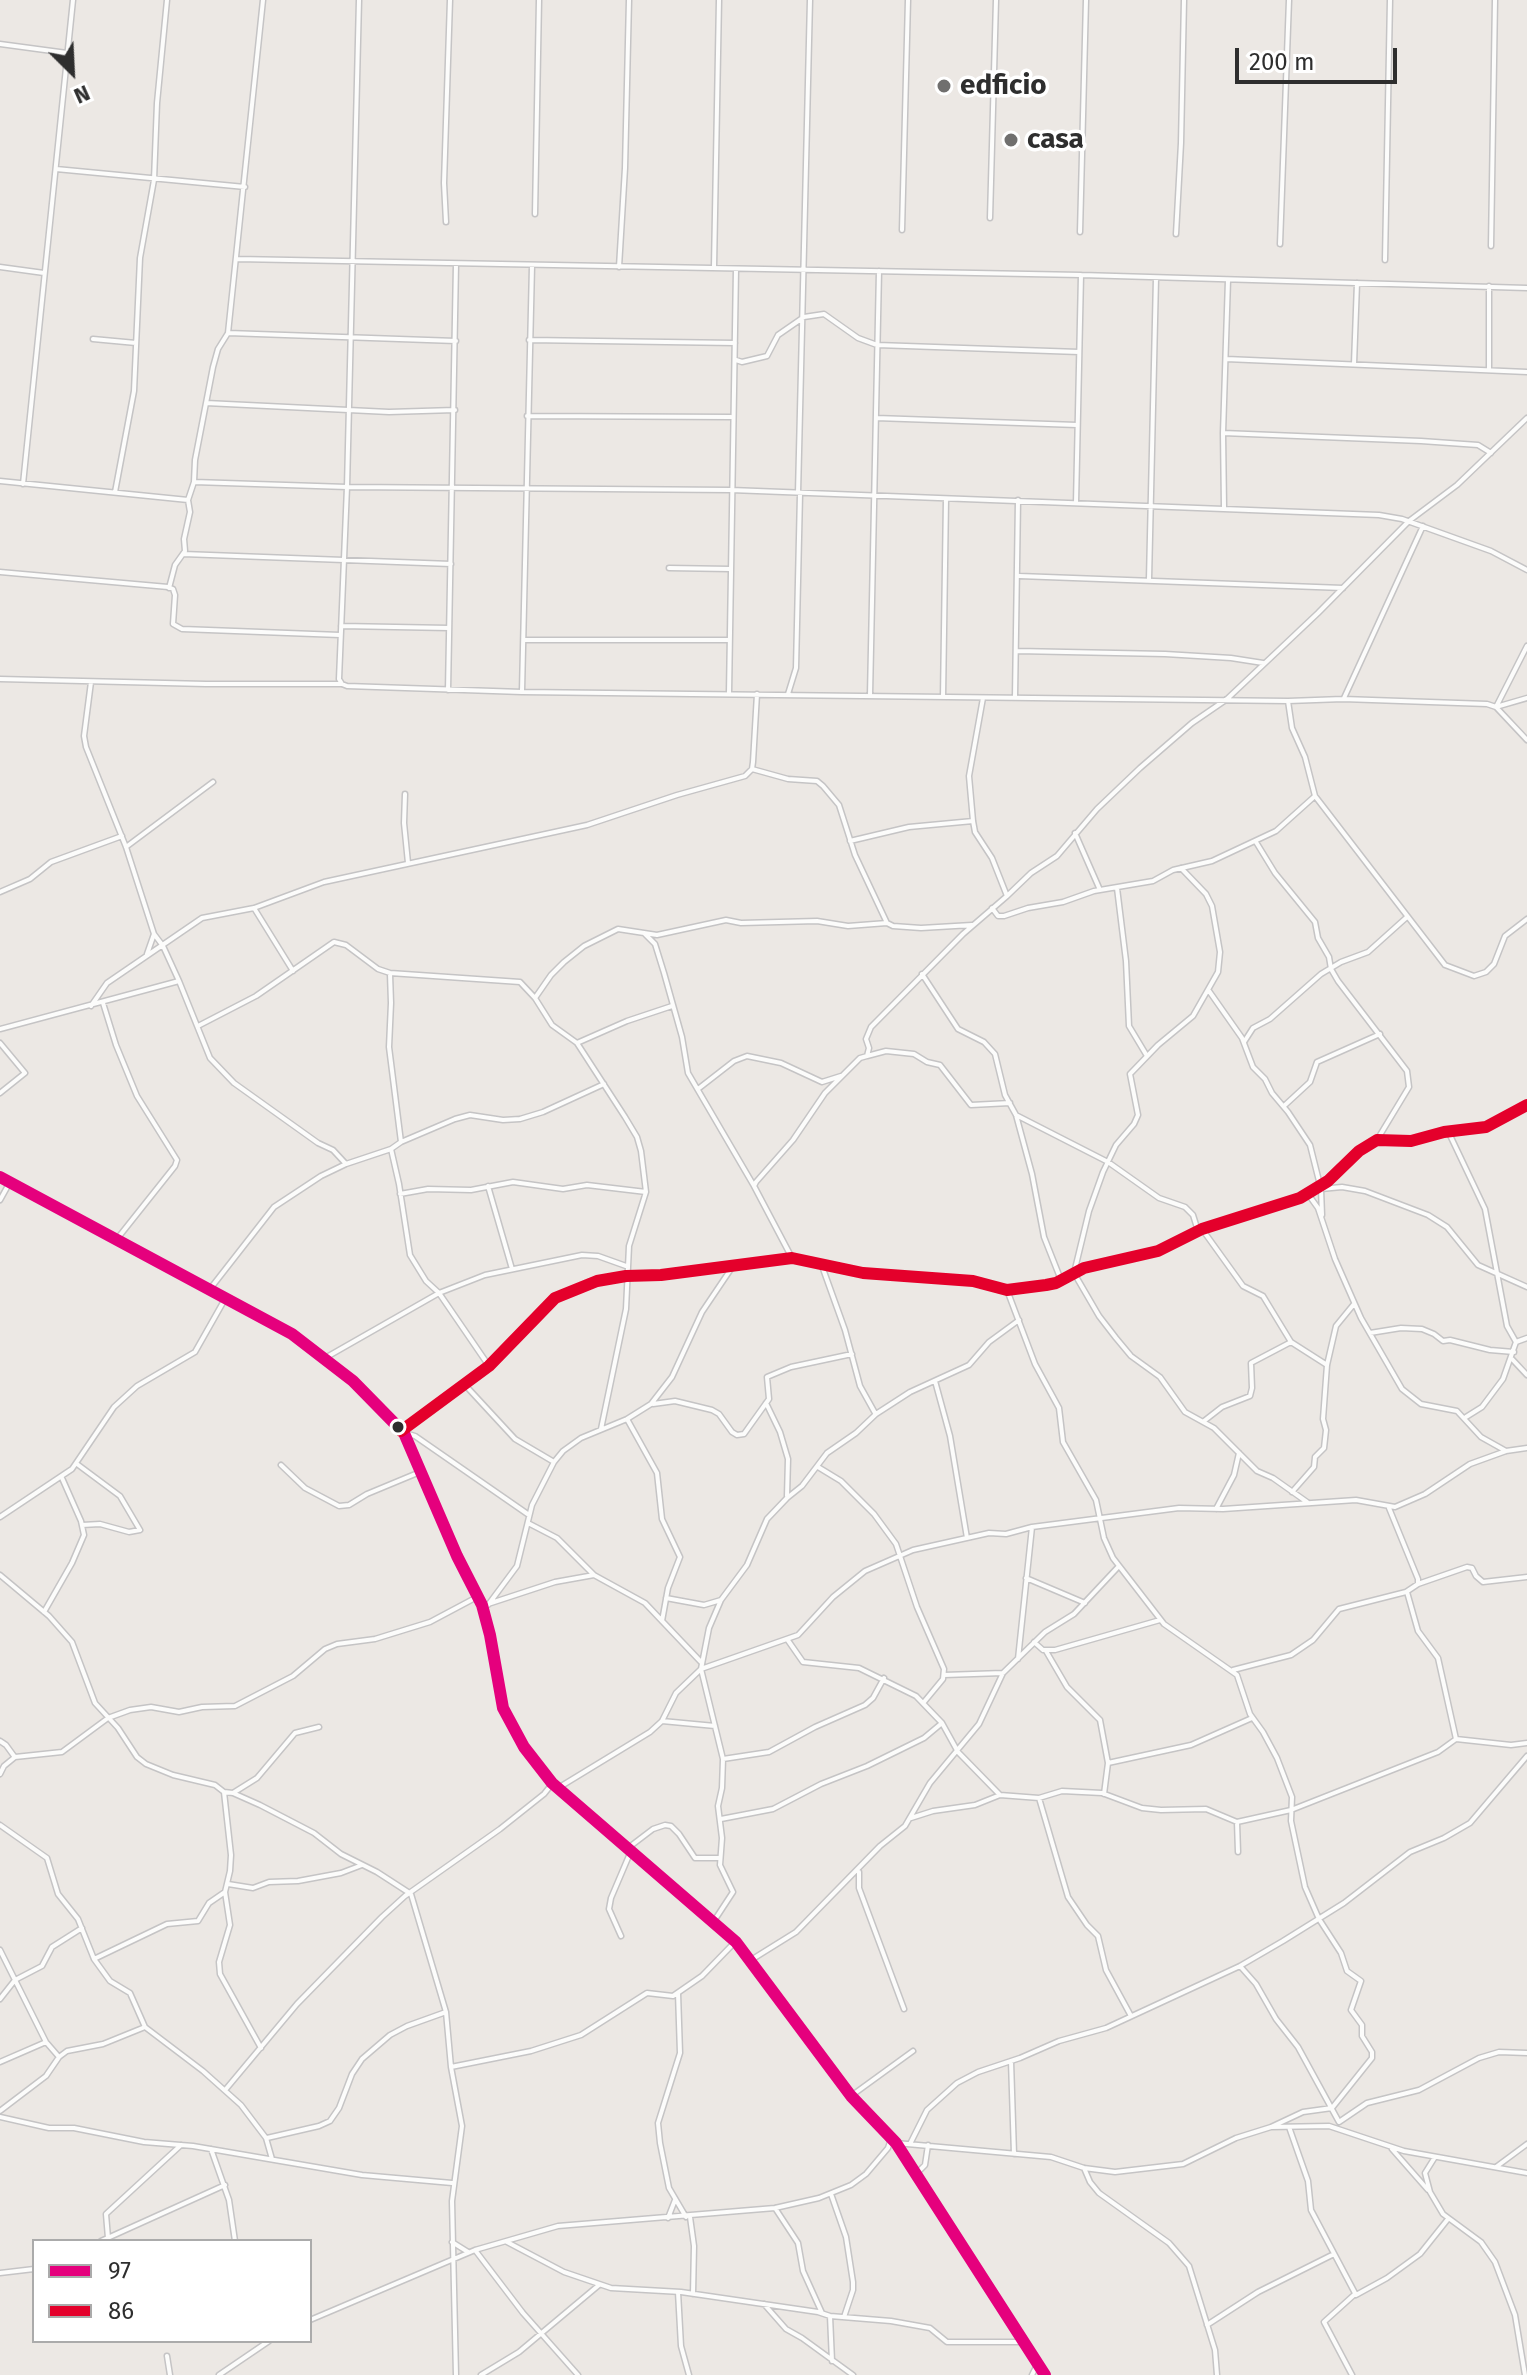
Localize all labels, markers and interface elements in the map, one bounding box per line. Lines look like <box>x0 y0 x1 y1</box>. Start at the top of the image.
north arrow <box>32 32 112 112</box>
scale bar <box>1239 32 1401 82</box>
text: 200 m <box>1249 48 1315 76</box>
place label: edficio <box>960 69 1047 103</box>
marker: edficio <box>935 77 953 95</box>
text: N <box>70 79 94 110</box>
place label: casa <box>1027 123 1084 157</box>
marker: casa <box>1002 131 1020 149</box>
unlabelled marker <box>390 1419 406 1435</box>
legend <box>32 2239 312 2343</box>
text: 97 <box>108 2257 131 2285</box>
text: 86 <box>108 2297 134 2325</box>

